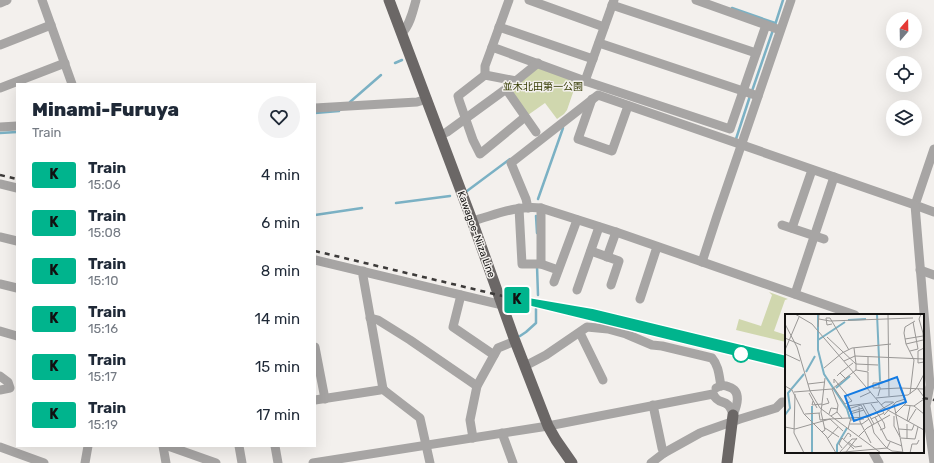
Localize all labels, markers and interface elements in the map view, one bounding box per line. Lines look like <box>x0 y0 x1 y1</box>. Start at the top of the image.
north arrow <box>886 12 922 48</box>
map controls <box>886 12 922 136</box>
button: locate <box>886 56 922 92</box>
park label: 並木北田第一公園 <box>503 81 583 93</box>
button: heart <box>258 96 300 138</box>
text: Minami-Furuya <box>32 98 179 121</box>
button: layers <box>886 100 922 136</box>
text: Train <box>32 125 62 140</box>
text: Train <box>88 159 126 177</box>
text: K <box>49 166 59 183</box>
text: 4 min <box>261 166 300 184</box>
text: 15:06 <box>88 177 121 192</box>
street label: Kawagoe-Niiza Line <box>455 189 497 280</box>
text: Train <box>88 207 126 225</box>
text: K <box>49 214 59 231</box>
text: 6 min <box>261 214 300 232</box>
text: 15:08 <box>88 225 121 240</box>
text: Train <box>88 255 126 273</box>
text: K <box>49 262 59 279</box>
text: 8 min <box>261 262 300 280</box>
text: 15:10 <box>88 273 118 288</box>
line badge: K <box>504 287 530 313</box>
text: K <box>512 291 522 308</box>
text: Train <box>88 303 126 321</box>
text: K <box>49 310 59 327</box>
text: 14 min <box>255 310 300 328</box>
inset map <box>785 314 924 453</box>
text: 15:16 <box>88 321 118 336</box>
unlabelled marker <box>732 345 750 363</box>
text: Train <box>88 351 126 369</box>
text: K <box>49 358 59 375</box>
text: 15 min <box>255 358 300 376</box>
text: 15:17 <box>88 369 117 384</box>
text: Train <box>88 399 126 417</box>
text: K <box>49 406 59 423</box>
text: 17 min <box>256 406 300 424</box>
text: 15:19 <box>88 417 118 432</box>

